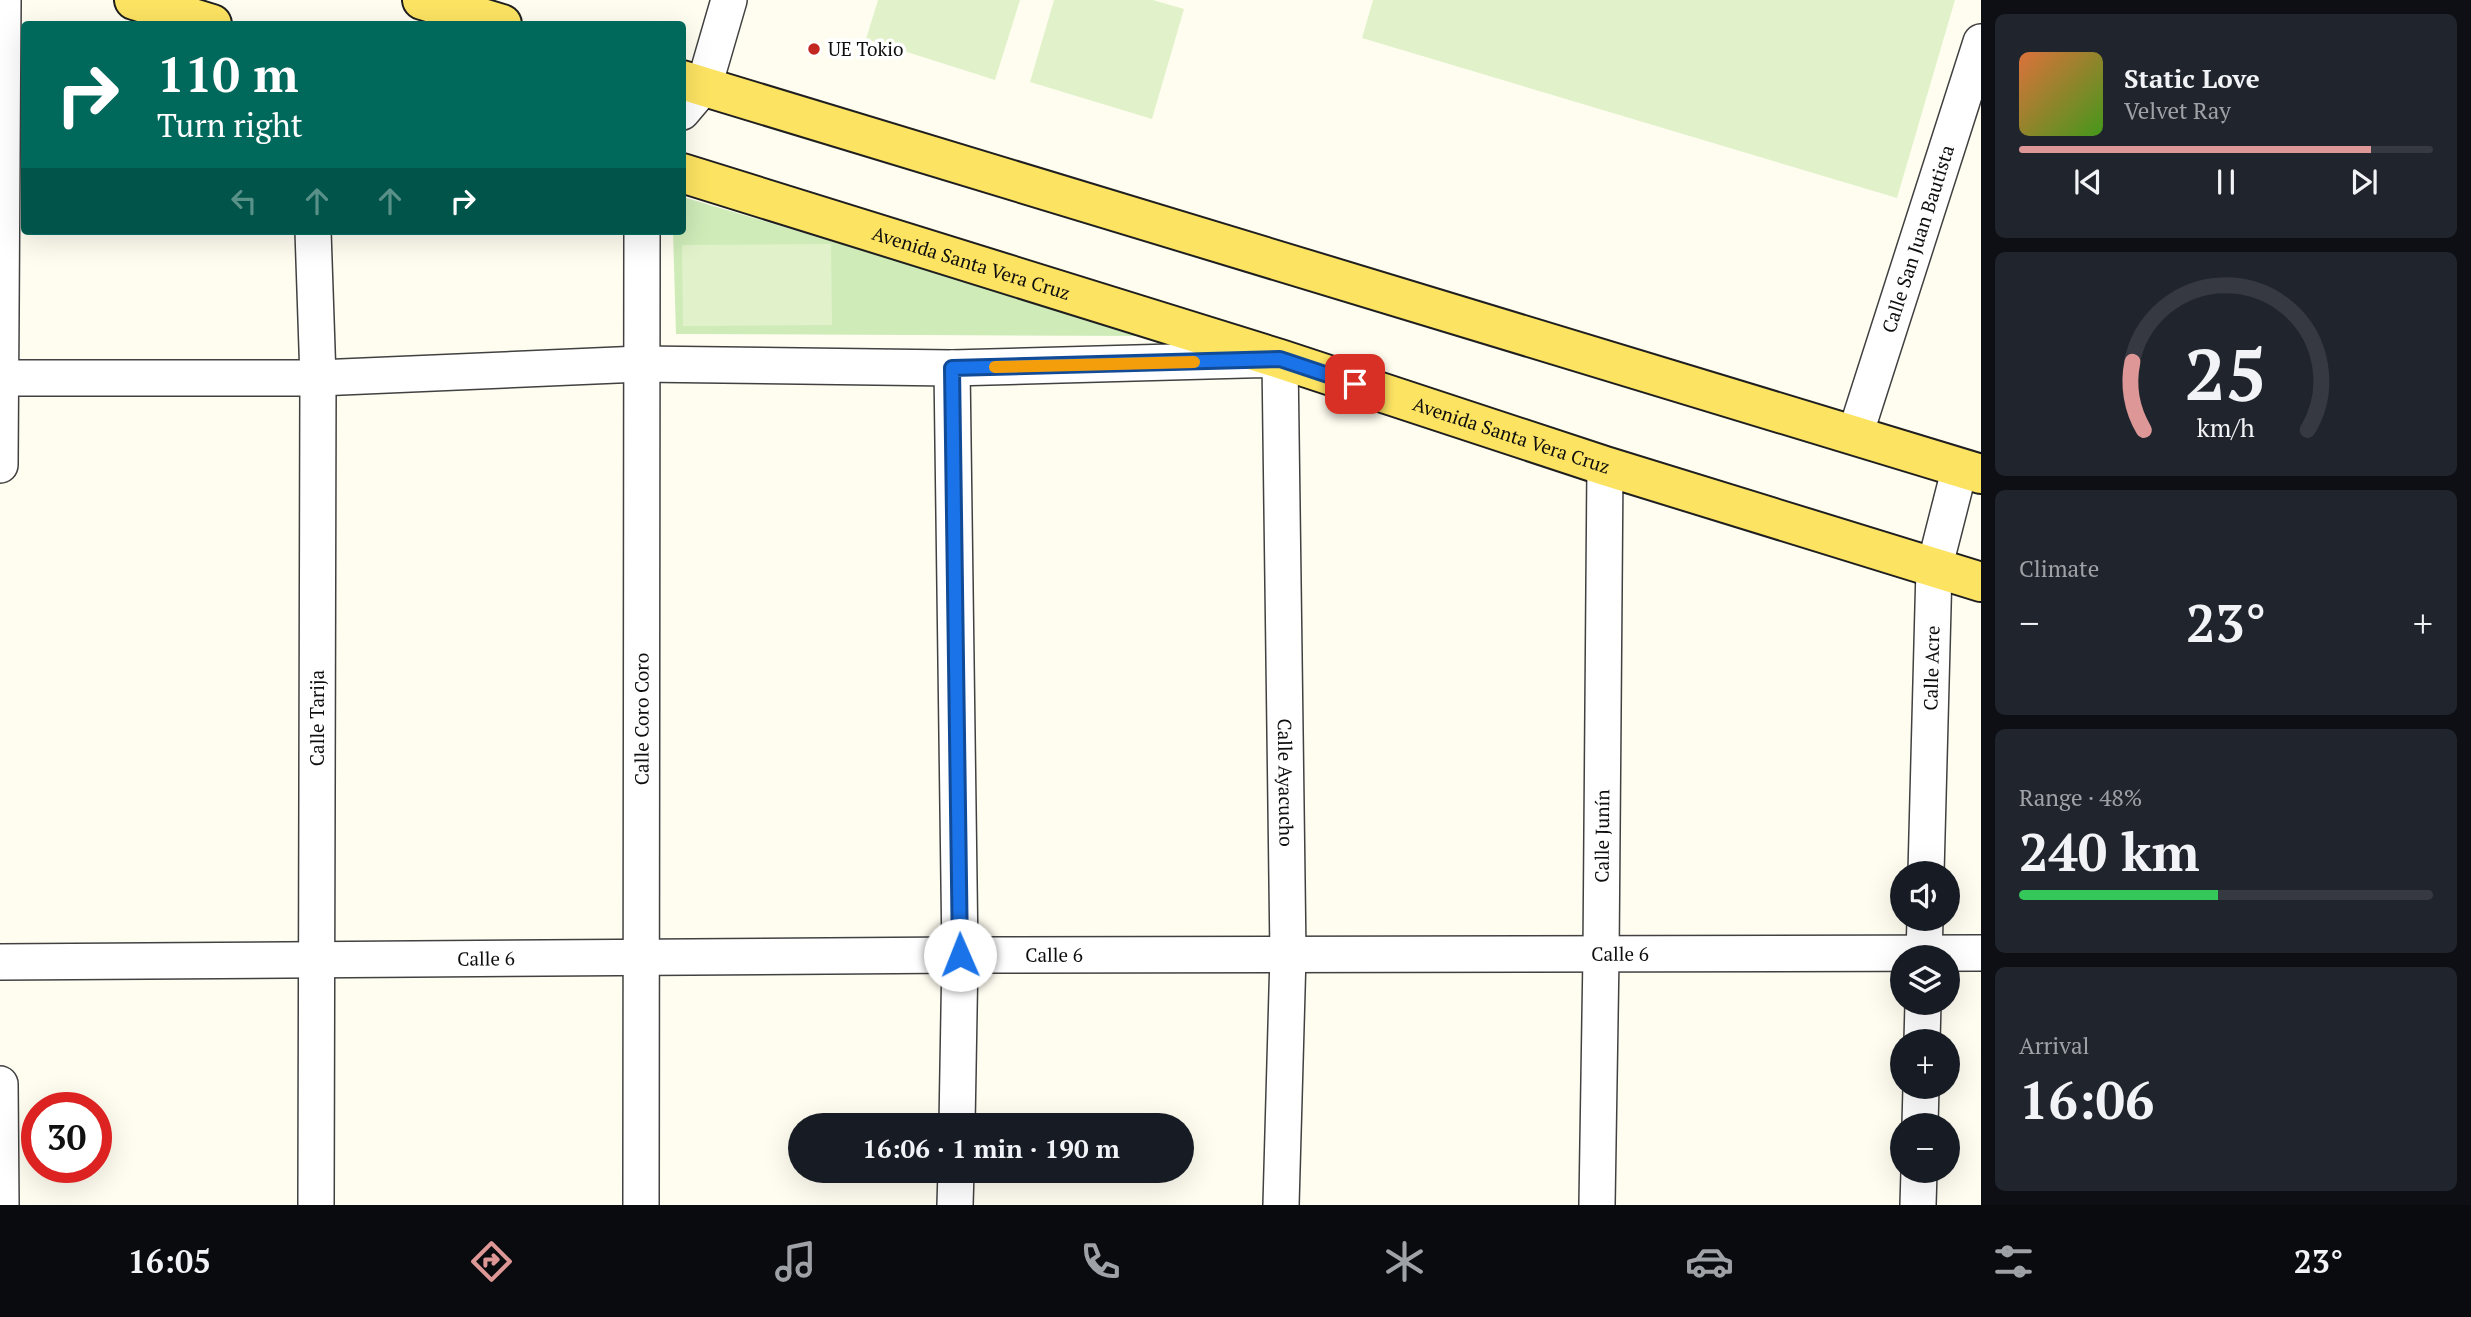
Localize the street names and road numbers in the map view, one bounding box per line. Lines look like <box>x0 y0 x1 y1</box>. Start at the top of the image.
street label: Calle San Juan Bautista <box>1876 141 1959 336</box>
street label: Avenida Santa Vera Cruz <box>869 220 1074 305</box>
street label: Avenida Santa Vera Cruz <box>1410 391 1613 479</box>
street label: Calle Acre <box>1917 625 1945 711</box>
street label: Calle Coro Coro <box>628 653 654 785</box>
street label: Calle Tarija <box>304 669 329 766</box>
street label: Calle Ayacucho <box>1273 718 1300 847</box>
street label: Calle Junín <box>1589 789 1614 883</box>
street label: Calle 6 <box>1591 941 1649 966</box>
street label: Calle 6 <box>1025 942 1083 967</box>
street label: Calle 6 <box>457 945 515 971</box>

